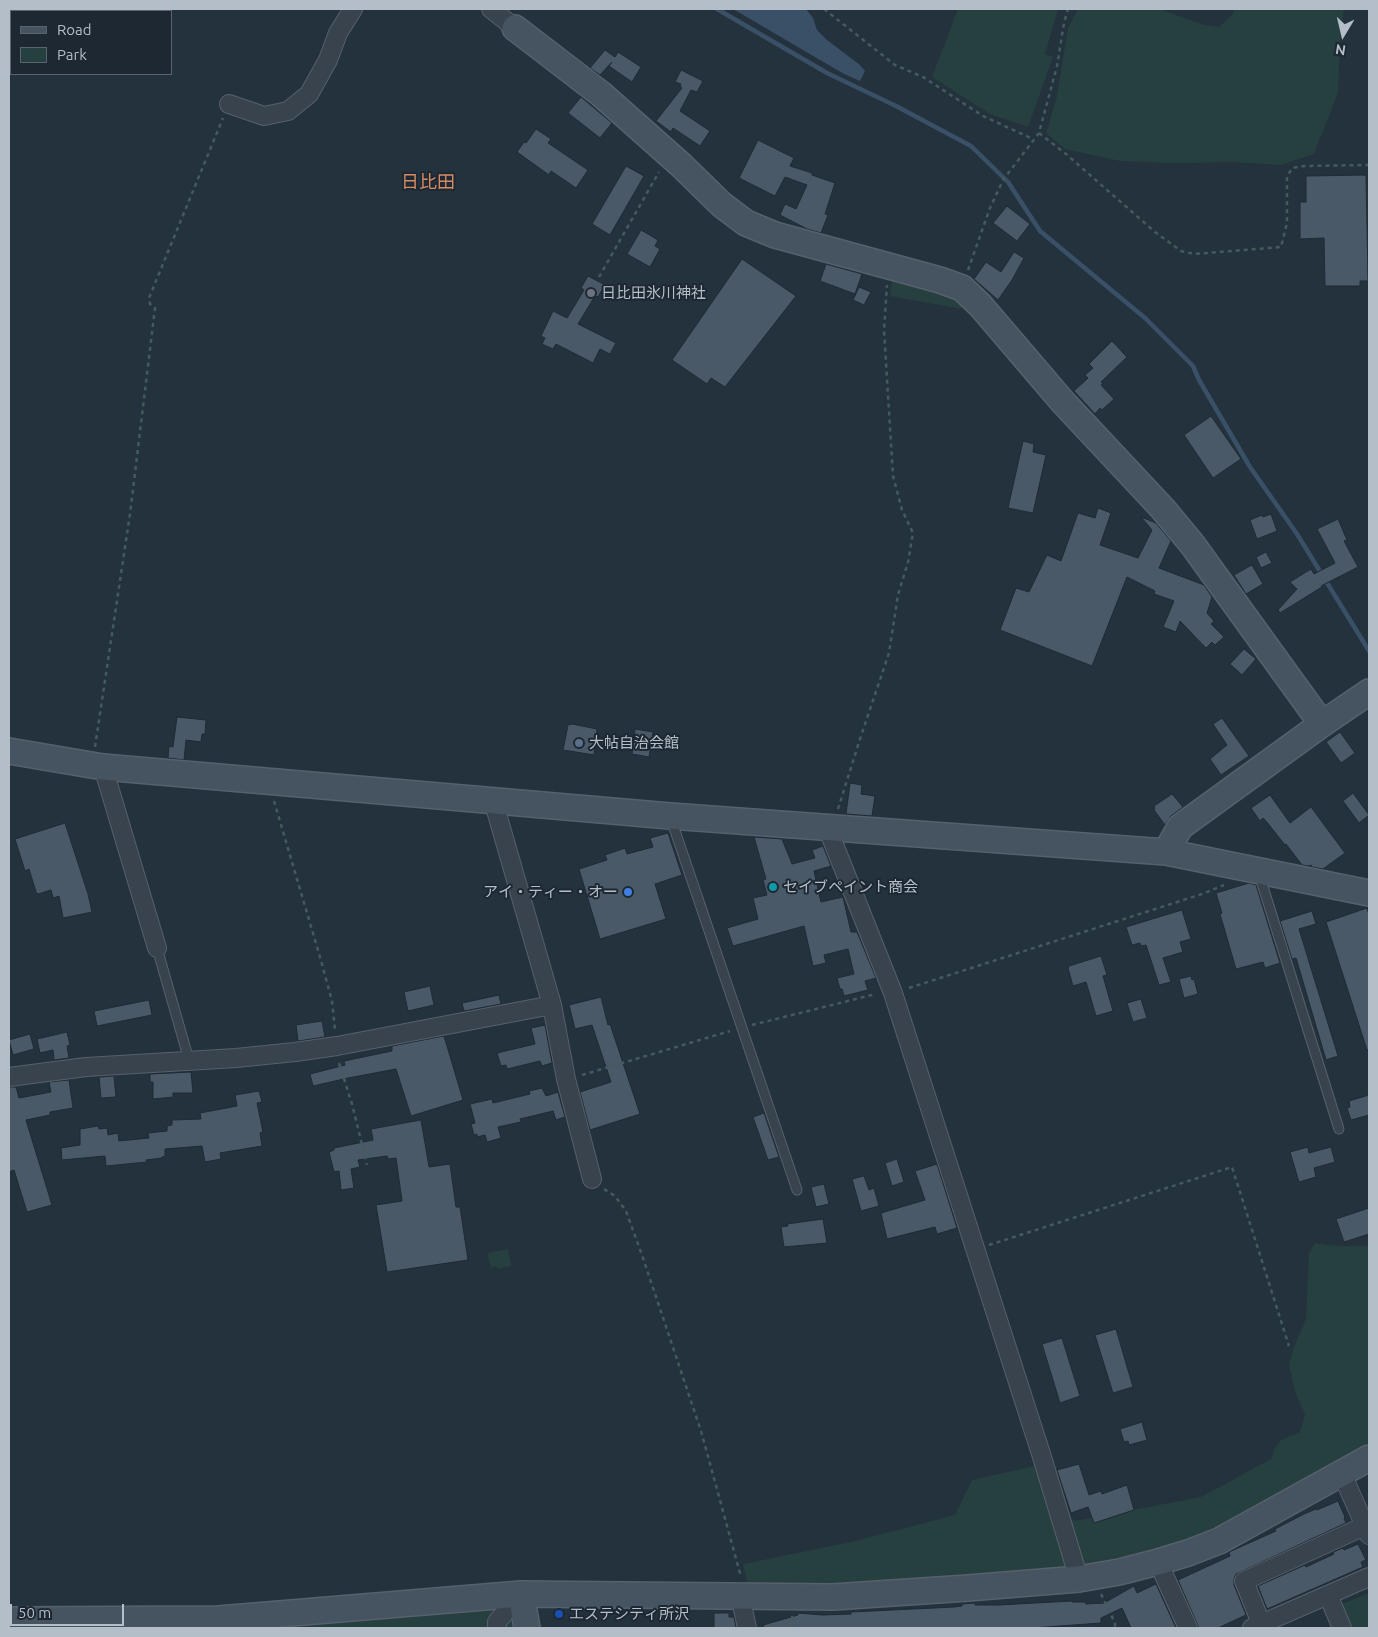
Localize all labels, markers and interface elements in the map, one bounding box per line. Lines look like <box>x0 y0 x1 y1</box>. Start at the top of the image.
legend <box>10 10 172 75</box>
north arrow <box>1318 10 1368 60</box>
text: Road <box>57 21 92 38</box>
text: N <box>1334 41 1347 59</box>
text: Park <box>57 46 87 63</box>
district label: 日比田 <box>401 171 455 193</box>
place label: 日比田氷川神社 <box>601 284 706 302</box>
marker: 日比田氷川神社 <box>585 287 597 299</box>
place label: 大帖自治会館 <box>589 734 679 752</box>
marker: 大帖自治会館 <box>573 737 585 749</box>
place label: セイブペイント商会 <box>783 878 918 896</box>
marker: セイブペイント商会 <box>767 881 779 893</box>
place label: アイ・ティー・オー <box>483 883 618 901</box>
marker: アイ・ティー・オー <box>622 886 634 898</box>
scale bar <box>12 1594 126 1626</box>
text: 50 m <box>18 1604 51 1621</box>
place label: エステシティ所沢 <box>569 1605 689 1623</box>
marker: エステシティ所沢 <box>553 1608 565 1620</box>

